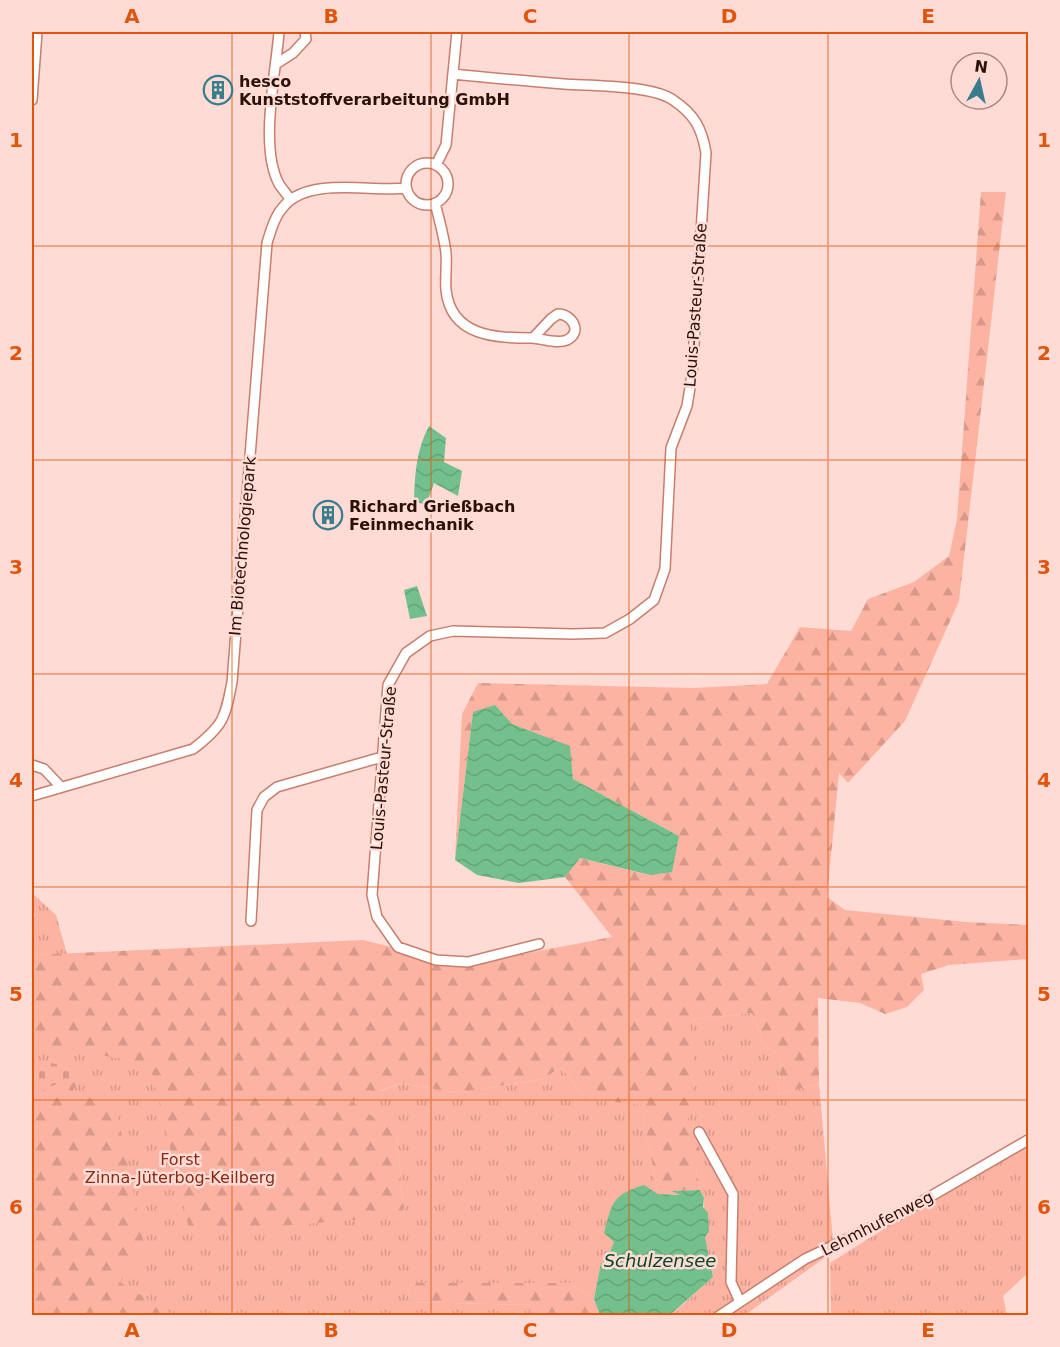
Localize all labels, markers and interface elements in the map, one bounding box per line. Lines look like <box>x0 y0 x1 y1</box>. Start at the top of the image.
text: A <box>124 4 140 28</box>
text: B <box>323 4 339 28</box>
text: C <box>523 4 537 28</box>
text: D <box>721 4 737 28</box>
text: E <box>921 4 935 28</box>
north arrow <box>949 51 1009 111</box>
text: N <box>973 56 989 77</box>
place label: hesco Kunststoffverarbeitung GmbH <box>239 72 510 109</box>
building icon: hesco Kunststoffverarbeitung GmbH <box>202 74 234 106</box>
text: 1 <box>9 128 23 152</box>
text: 1 <box>1037 128 1051 152</box>
street label: Louis-Pasteur-Straße <box>680 222 711 388</box>
text: 2 <box>9 341 23 365</box>
text: 2 <box>1037 341 1051 365</box>
street label: Im Biotechnologiepark <box>225 455 260 637</box>
place label: Richard Grießbach Feinmechanik <box>349 497 515 534</box>
building icon: Richard Grießbach Feinmechanik <box>312 499 344 531</box>
text: 3 <box>9 555 23 579</box>
text: 3 <box>1037 555 1051 579</box>
street label: Louis-Pasteur-Straße <box>367 685 400 851</box>
text: 4 <box>9 768 23 792</box>
text: 4 <box>1037 768 1051 792</box>
text: 5 <box>9 982 23 1006</box>
text: 5 <box>1037 982 1051 1006</box>
park label: Forst Zinna-Jüterbog-Keilberg <box>85 1150 275 1187</box>
street label: Lehmhufenweg <box>818 1187 936 1260</box>
text: 6 <box>9 1195 23 1219</box>
text: 6 <box>1037 1195 1051 1219</box>
water label: Schulzensee <box>604 1250 716 1271</box>
text: A <box>124 1318 140 1342</box>
text: B <box>323 1318 339 1342</box>
text: C <box>523 1318 537 1342</box>
text: D <box>721 1318 737 1342</box>
text: E <box>921 1318 935 1342</box>

